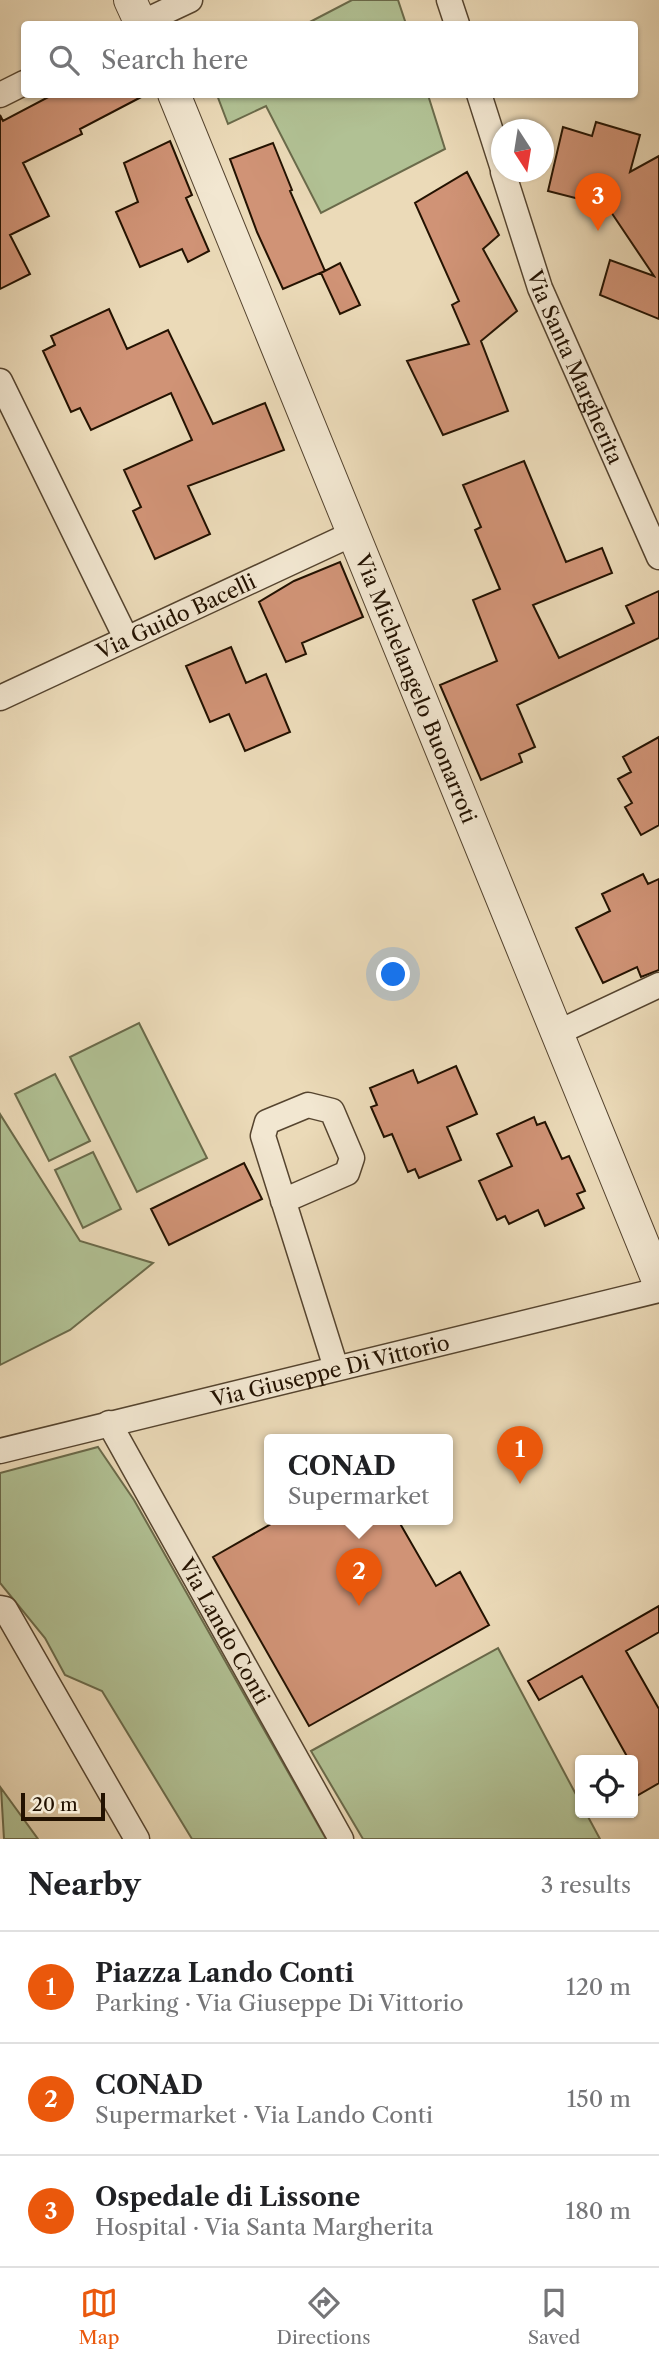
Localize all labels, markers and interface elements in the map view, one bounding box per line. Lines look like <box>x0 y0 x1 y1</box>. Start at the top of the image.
search box <box>21 21 638 98</box>
icon: search <box>45 41 83 79</box>
text: Search here <box>101 44 248 76</box>
north arrow <box>491 119 554 182</box>
pin: 3 <box>575 173 621 231</box>
street label: Via Santa Margherita <box>522 266 629 468</box>
street label: Via Michelangelo Buonarroti <box>350 549 483 827</box>
street label: Via Guido Bacelli <box>91 568 260 664</box>
your location <box>376 957 410 991</box>
street label: Via Giuseppe Di Vittorio <box>208 1329 452 1412</box>
pin: 1 <box>497 1426 543 1484</box>
popup <box>264 1434 453 1525</box>
text: CONAD <box>288 1450 396 1482</box>
text: Supermarket <box>288 1482 429 1510</box>
pin: 2 <box>336 1548 382 1606</box>
street label: Via Lando Conti <box>174 1553 276 1708</box>
map controls <box>575 1755 638 1818</box>
button: locate <box>575 1755 638 1818</box>
scale bar <box>21 1790 105 1822</box>
text: 20 m <box>32 1793 78 1816</box>
text: Nearby <box>28 1866 141 1903</box>
text: 3 results <box>541 1871 631 1899</box>
text: Piazza Lando Conti <box>95 1957 354 1989</box>
text: 1 <box>46 1973 56 2001</box>
text: 120 m <box>566 1973 631 2001</box>
text: Parking · Via Giuseppe Di Vittorio <box>95 1989 464 2017</box>
text: CONAD <box>95 2069 203 2101</box>
text: 2 <box>44 2085 58 2113</box>
text: 150 m <box>567 2085 631 2113</box>
text: Supermarket · Via Lando Conti <box>95 2101 433 2129</box>
text: Ospedale di Lissone <box>95 2181 360 2213</box>
text: 3 <box>45 2197 58 2225</box>
text: 180 m <box>566 2197 631 2225</box>
text: Hospital · Via Santa Margherita <box>95 2213 433 2241</box>
tab: Map <box>79 2284 119 2349</box>
tab: Directions <box>277 2284 370 2349</box>
tab: Saved <box>528 2284 580 2349</box>

